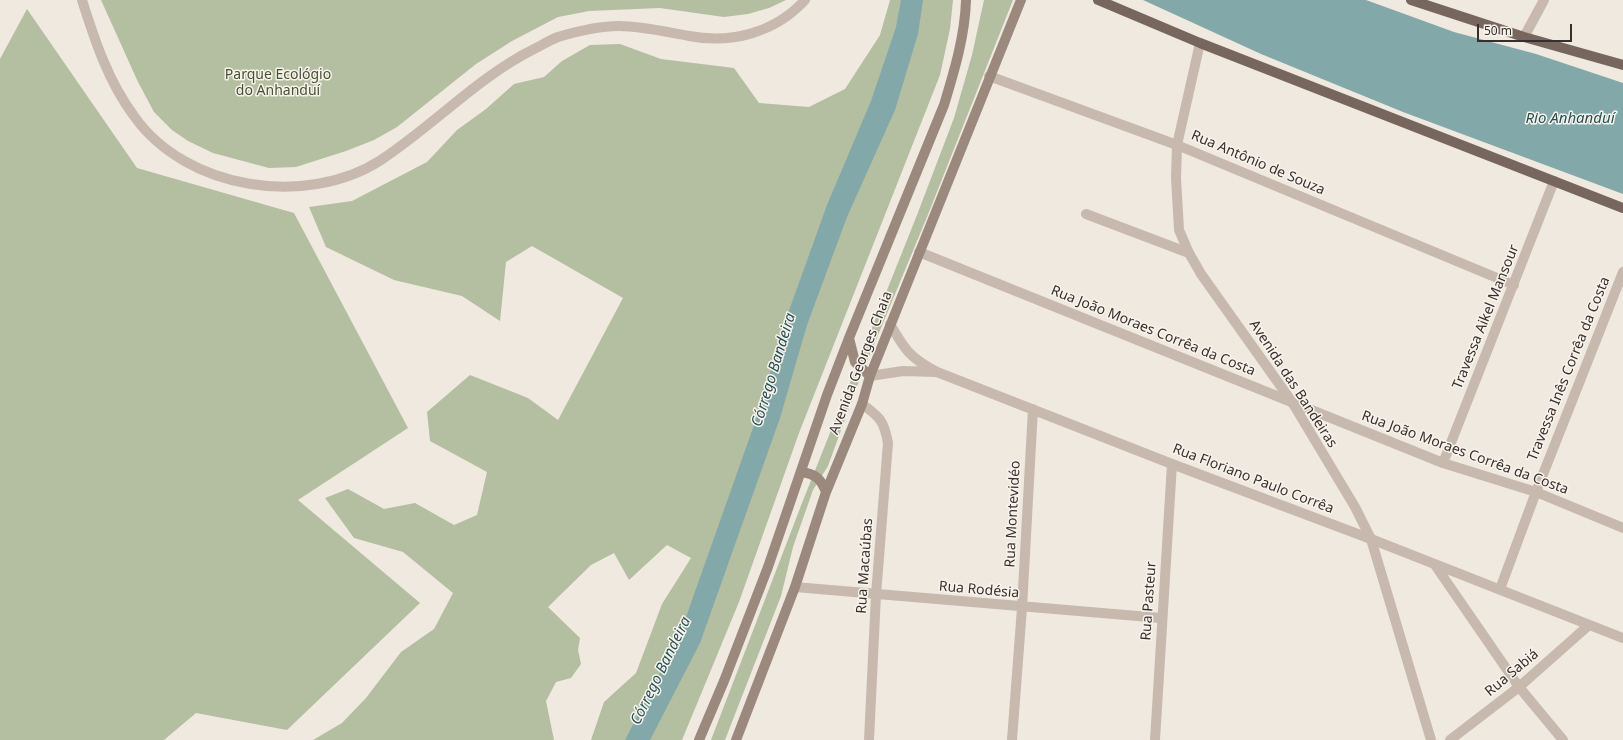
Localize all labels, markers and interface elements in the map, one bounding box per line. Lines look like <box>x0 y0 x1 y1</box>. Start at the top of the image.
scale bar <box>1479 16 1574 42</box>
text: 50 m <box>1484 22 1512 39</box>
park label: Parque Ecológio do Anhanduí <box>225 67 331 100</box>
water label: Rio Anhanduí <box>1525 110 1615 128</box>
street label: Rua Antônio de Souza <box>1189 127 1327 199</box>
street label: Travessa Aikel Mansour <box>1449 242 1523 392</box>
street label: Travessa Inês Corrêa da Costa <box>1524 275 1614 463</box>
street label: Rua João Moraes Corrêa da Costa <box>1048 282 1258 380</box>
street label: Avenida Georges Chaia <box>826 289 896 437</box>
water label: Córrego Bandeira <box>748 311 800 429</box>
street label: Avenida das Bandeiras <box>1245 317 1341 451</box>
street label: Rua João Moraes Corrêa da Costa <box>1359 408 1571 498</box>
street label: Rua Floriano Paulo Corrêa <box>1170 440 1336 518</box>
street label: Rua Montevidéo <box>1002 460 1024 568</box>
street label: Rua Macaúbas <box>853 518 877 614</box>
street label: Rua Pasteur <box>1138 561 1160 641</box>
street label: Rua Rodésia <box>938 578 1020 602</box>
water label: Córrego Bandeira <box>627 614 695 728</box>
street label: Rua Sabiá <box>1482 646 1542 700</box>

